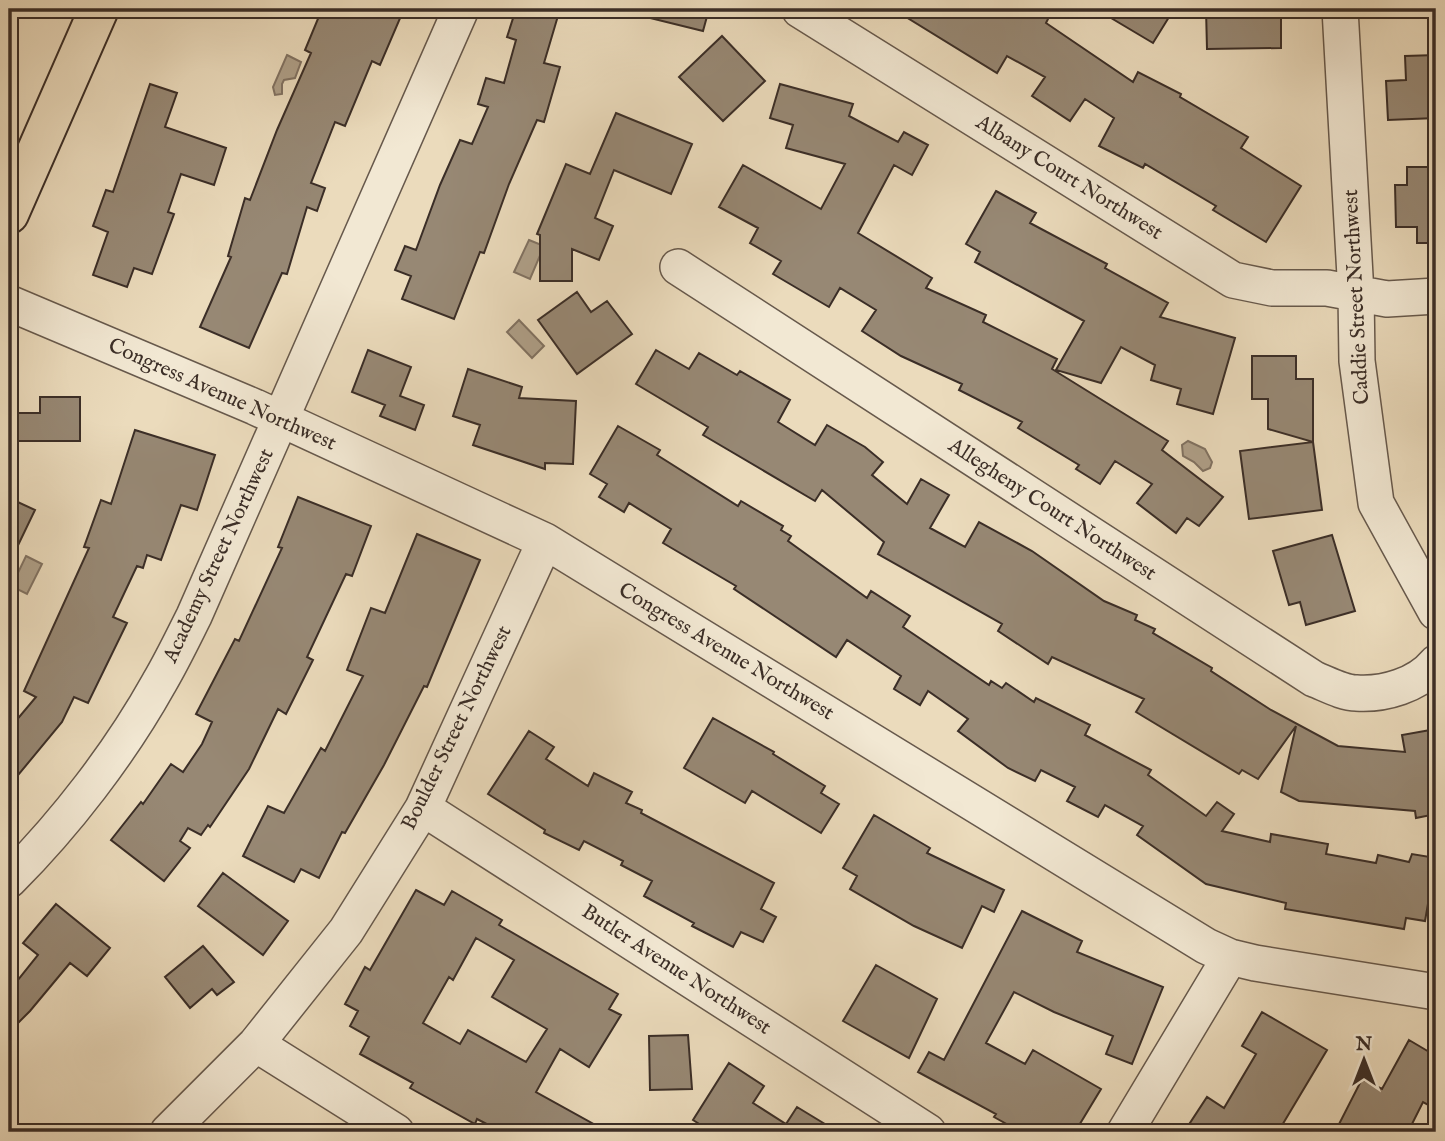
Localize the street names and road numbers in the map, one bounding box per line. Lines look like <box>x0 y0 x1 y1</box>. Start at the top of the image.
street label: Albany Court Northwest <box>970 109 1167 247</box>
street label: Caddie Street Northwest <box>1338 189 1376 405</box>
street label: Congress Avenue Northwest <box>104 332 340 458</box>
street label: Allegheny Court Northwest <box>942 432 1161 587</box>
street label: Academy Street Northwest <box>157 445 281 668</box>
street label: Congress Avenue Northwest <box>613 577 839 727</box>
street label: Boulder Street Northwest <box>396 621 518 835</box>
street label: Butler Avenue Northwest <box>576 899 776 1041</box>

